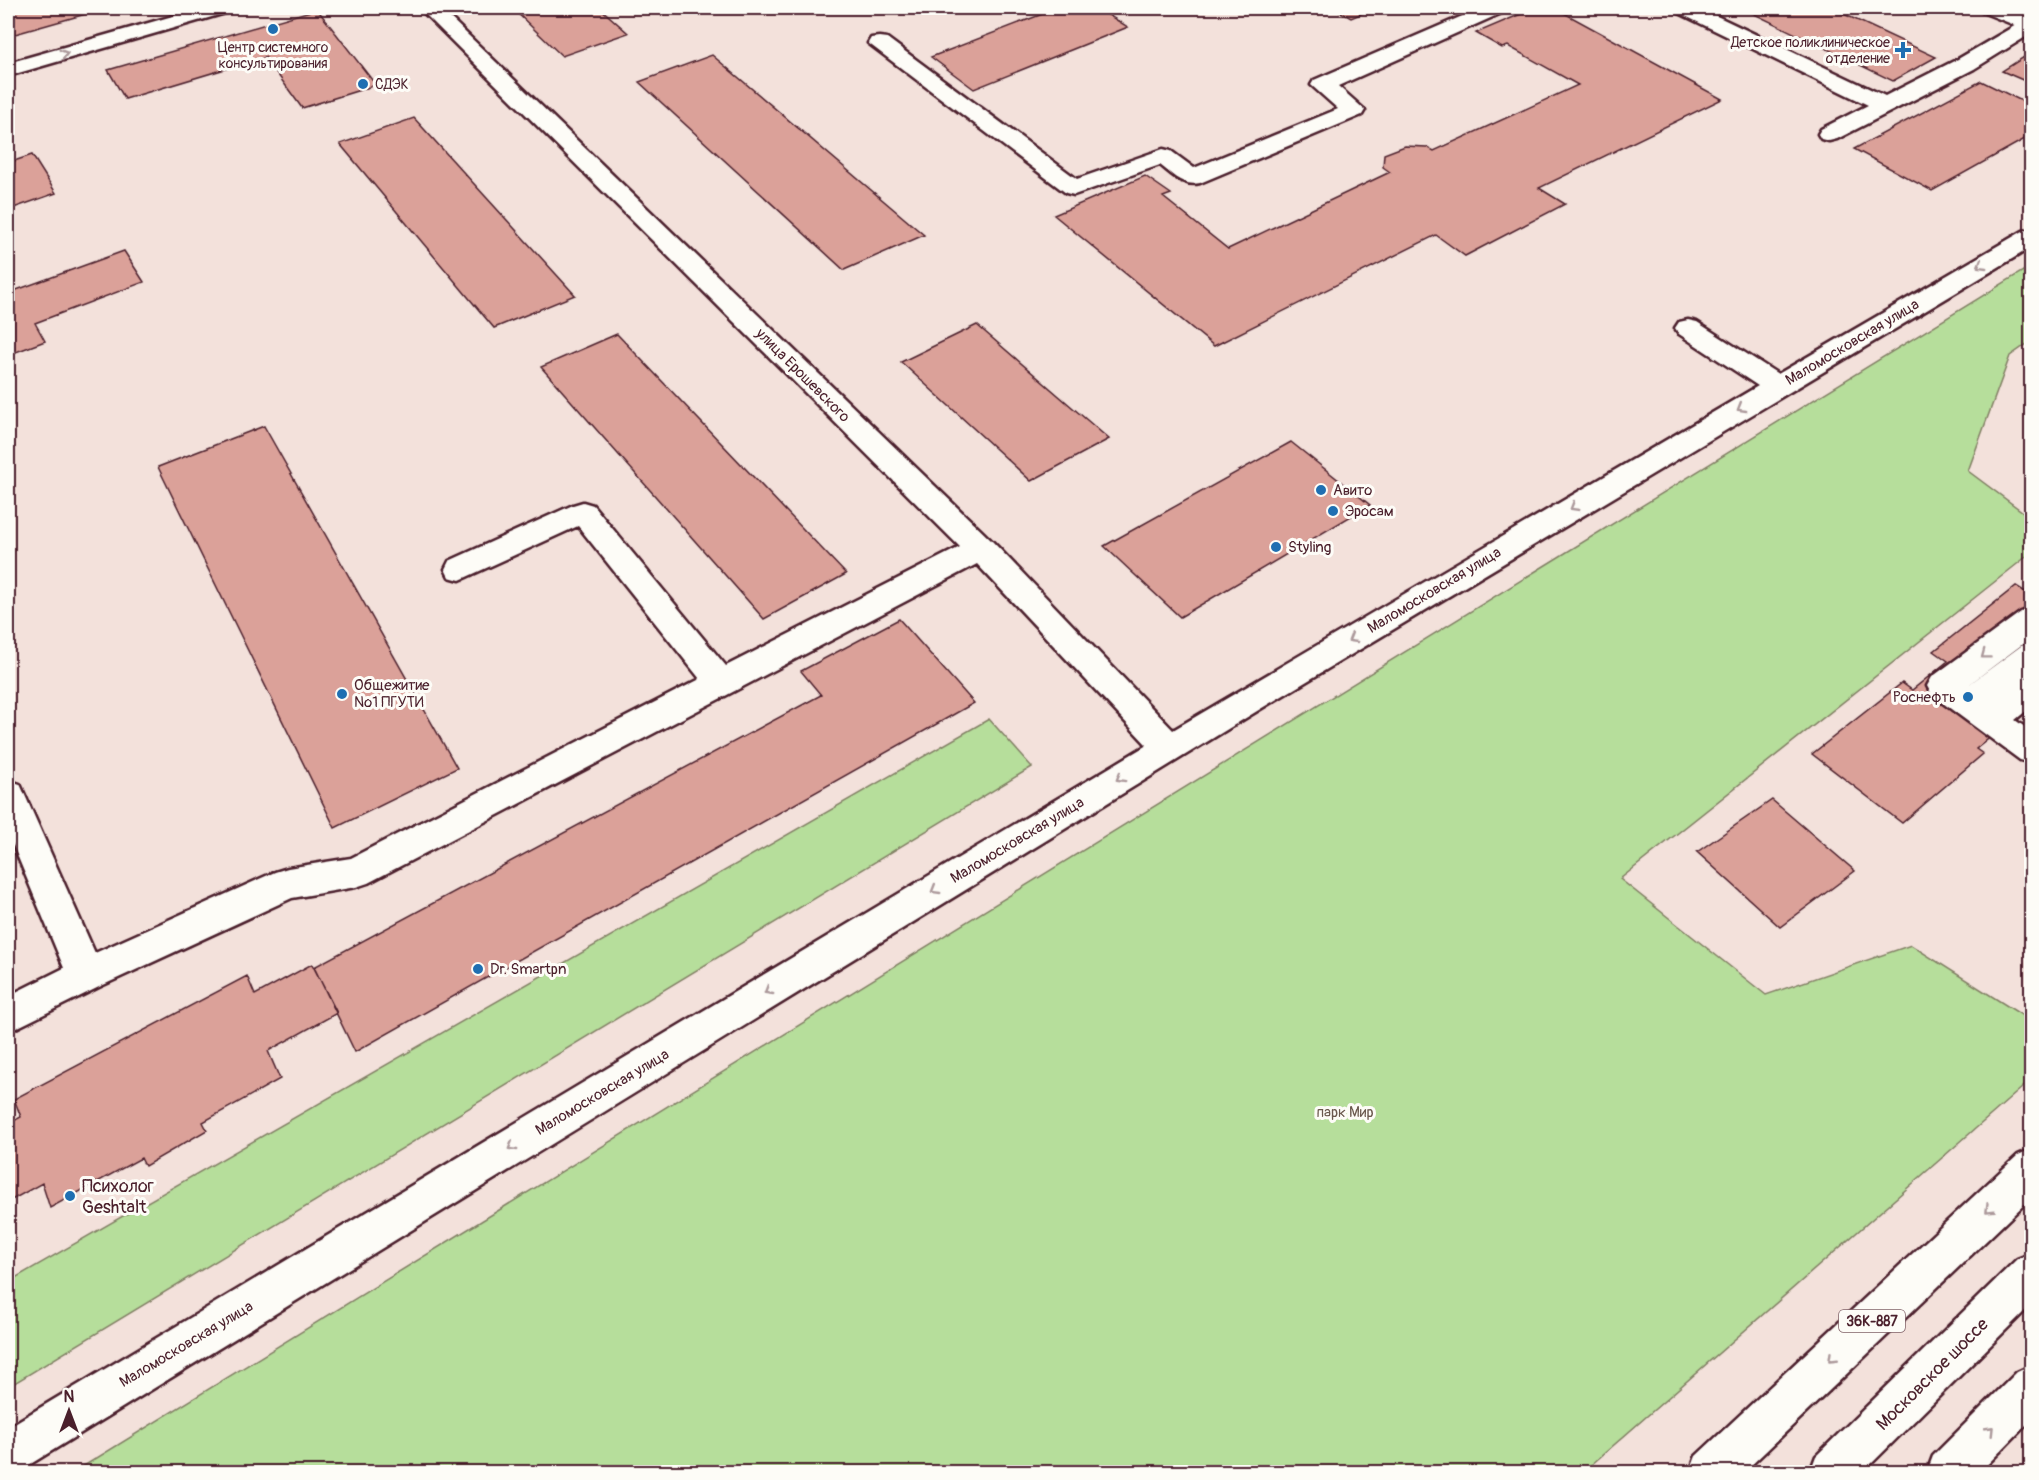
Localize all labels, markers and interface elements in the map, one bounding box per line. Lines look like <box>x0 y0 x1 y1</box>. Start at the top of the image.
marker: Центр системного консультирования <box>266 22 280 36</box>
place label: Детское поликлиническое отделение <box>1730 34 1890 67</box>
place label: Центр системного консультирования <box>218 39 329 72</box>
marker: Детское поликлиническое отделение <box>1894 41 1912 59</box>
one-way arrow <box>58 49 69 61</box>
place label: СДЭК <box>375 76 409 93</box>
marker: СДЭК <box>356 77 370 91</box>
one-way arrow <box>1977 258 1987 270</box>
street label: Маломосковская улица <box>1782 295 1923 390</box>
street label: улица Ерошевского <box>751 324 854 426</box>
one-way arrow <box>1737 400 1747 412</box>
place label: Авито <box>1333 481 1372 500</box>
marker: Авито <box>1314 483 1328 497</box>
one-way arrow <box>1569 500 1580 512</box>
place label: Эросам <box>1345 502 1394 521</box>
marker: Эросам <box>1326 504 1340 518</box>
place label: Styling <box>1288 538 1331 557</box>
marker: Styling <box>1269 540 1283 554</box>
street label: Маломосковская улица <box>1364 543 1505 638</box>
one-way arrow <box>1348 632 1358 643</box>
one-way arrow <box>1980 648 1991 659</box>
place label: Общежитие №1 ПГУТИ <box>354 676 430 712</box>
marker: Общежитие №1 ПГУТИ <box>335 687 349 701</box>
place label: Роснефть <box>1893 688 1956 707</box>
marker: Роснефть <box>1961 690 1975 704</box>
one-way arrow <box>1116 771 1126 783</box>
street label: Маломосковская улица <box>947 793 1088 888</box>
one-way arrow <box>931 883 941 895</box>
place label: Dr. Smartpn <box>490 960 566 979</box>
marker: Dr. Smartpn <box>471 962 485 976</box>
one-way arrow <box>764 984 774 996</box>
street label: Маломосковская улица <box>532 1045 673 1140</box>
park label: парк Мир <box>1316 1103 1374 1122</box>
one-way arrow <box>508 1139 518 1151</box>
place label: Психолог Geshtalt <box>82 1175 154 1219</box>
marker: Психолог Geshtalt <box>63 1189 77 1203</box>
one-way arrow <box>1985 1202 1996 1213</box>
street label: Маломосковская улица <box>116 1297 257 1392</box>
road number: 36К-887 <box>1839 1310 1905 1332</box>
street label: Московское шоссе <box>1871 1313 1994 1436</box>
one-way arrow <box>1829 1351 1839 1362</box>
north arrow <box>39 1381 99 1441</box>
text: N <box>64 1387 75 1407</box>
one-way arrow <box>1983 1427 1994 1437</box>

